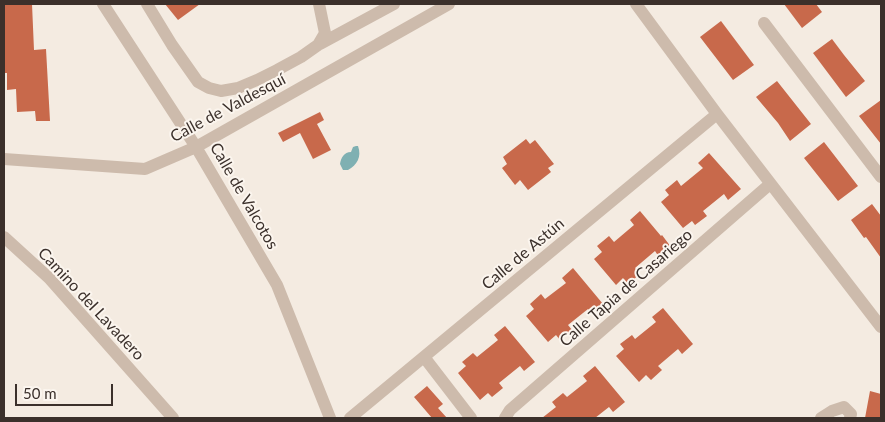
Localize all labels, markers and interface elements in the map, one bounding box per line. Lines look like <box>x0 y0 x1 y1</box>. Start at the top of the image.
street label: Calle de Valdesquí <box>167 70 289 146</box>
street label: Calle de Valcotos <box>206 139 282 253</box>
street label: Calle de Astún <box>478 214 568 294</box>
street label: Calle Tapia de Casariego <box>556 225 696 351</box>
street label: Camino del Lavadero <box>34 244 148 364</box>
scale bar <box>18 374 115 406</box>
text: 50 m <box>23 384 57 402</box>

